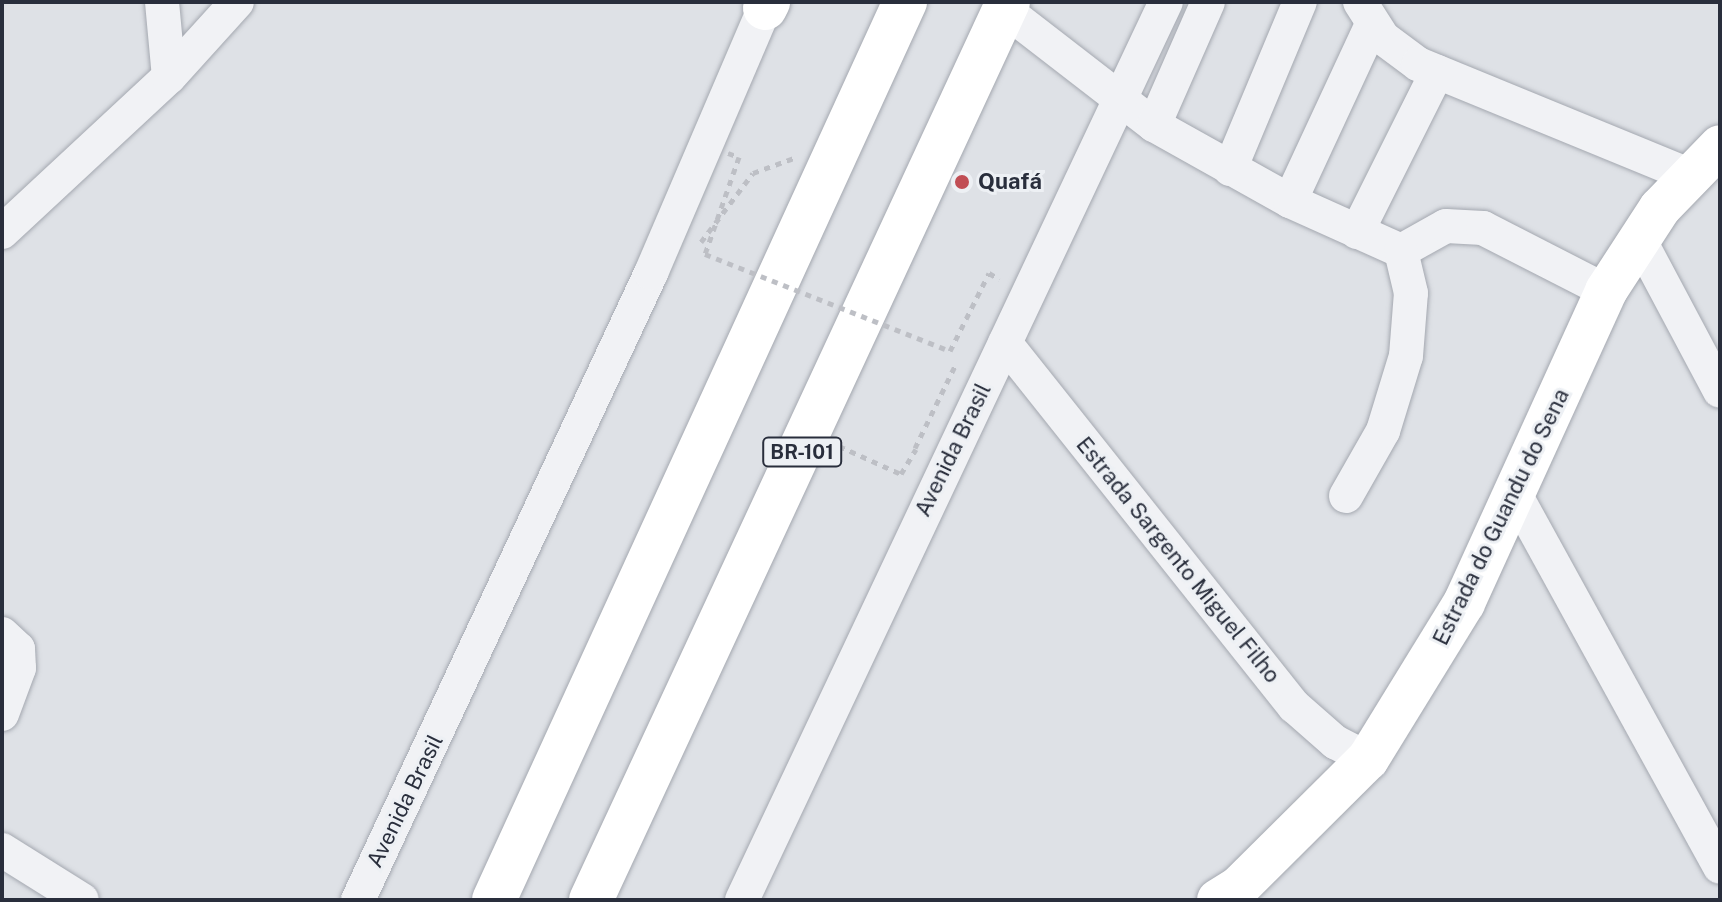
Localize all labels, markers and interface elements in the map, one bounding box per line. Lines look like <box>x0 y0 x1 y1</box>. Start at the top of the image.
place label: Quafá <box>978 169 1042 195</box>
marker: Quafá <box>953 173 971 191</box>
street label: Avenida Brasil <box>909 379 997 521</box>
street label: Estrada do Guandu do Sena <box>1427 384 1575 650</box>
street label: Estrada Sargento Miguel Filho <box>1071 432 1285 688</box>
road number: BR-101 <box>762 436 842 468</box>
street label: Avenida Brasil <box>361 730 449 872</box>

